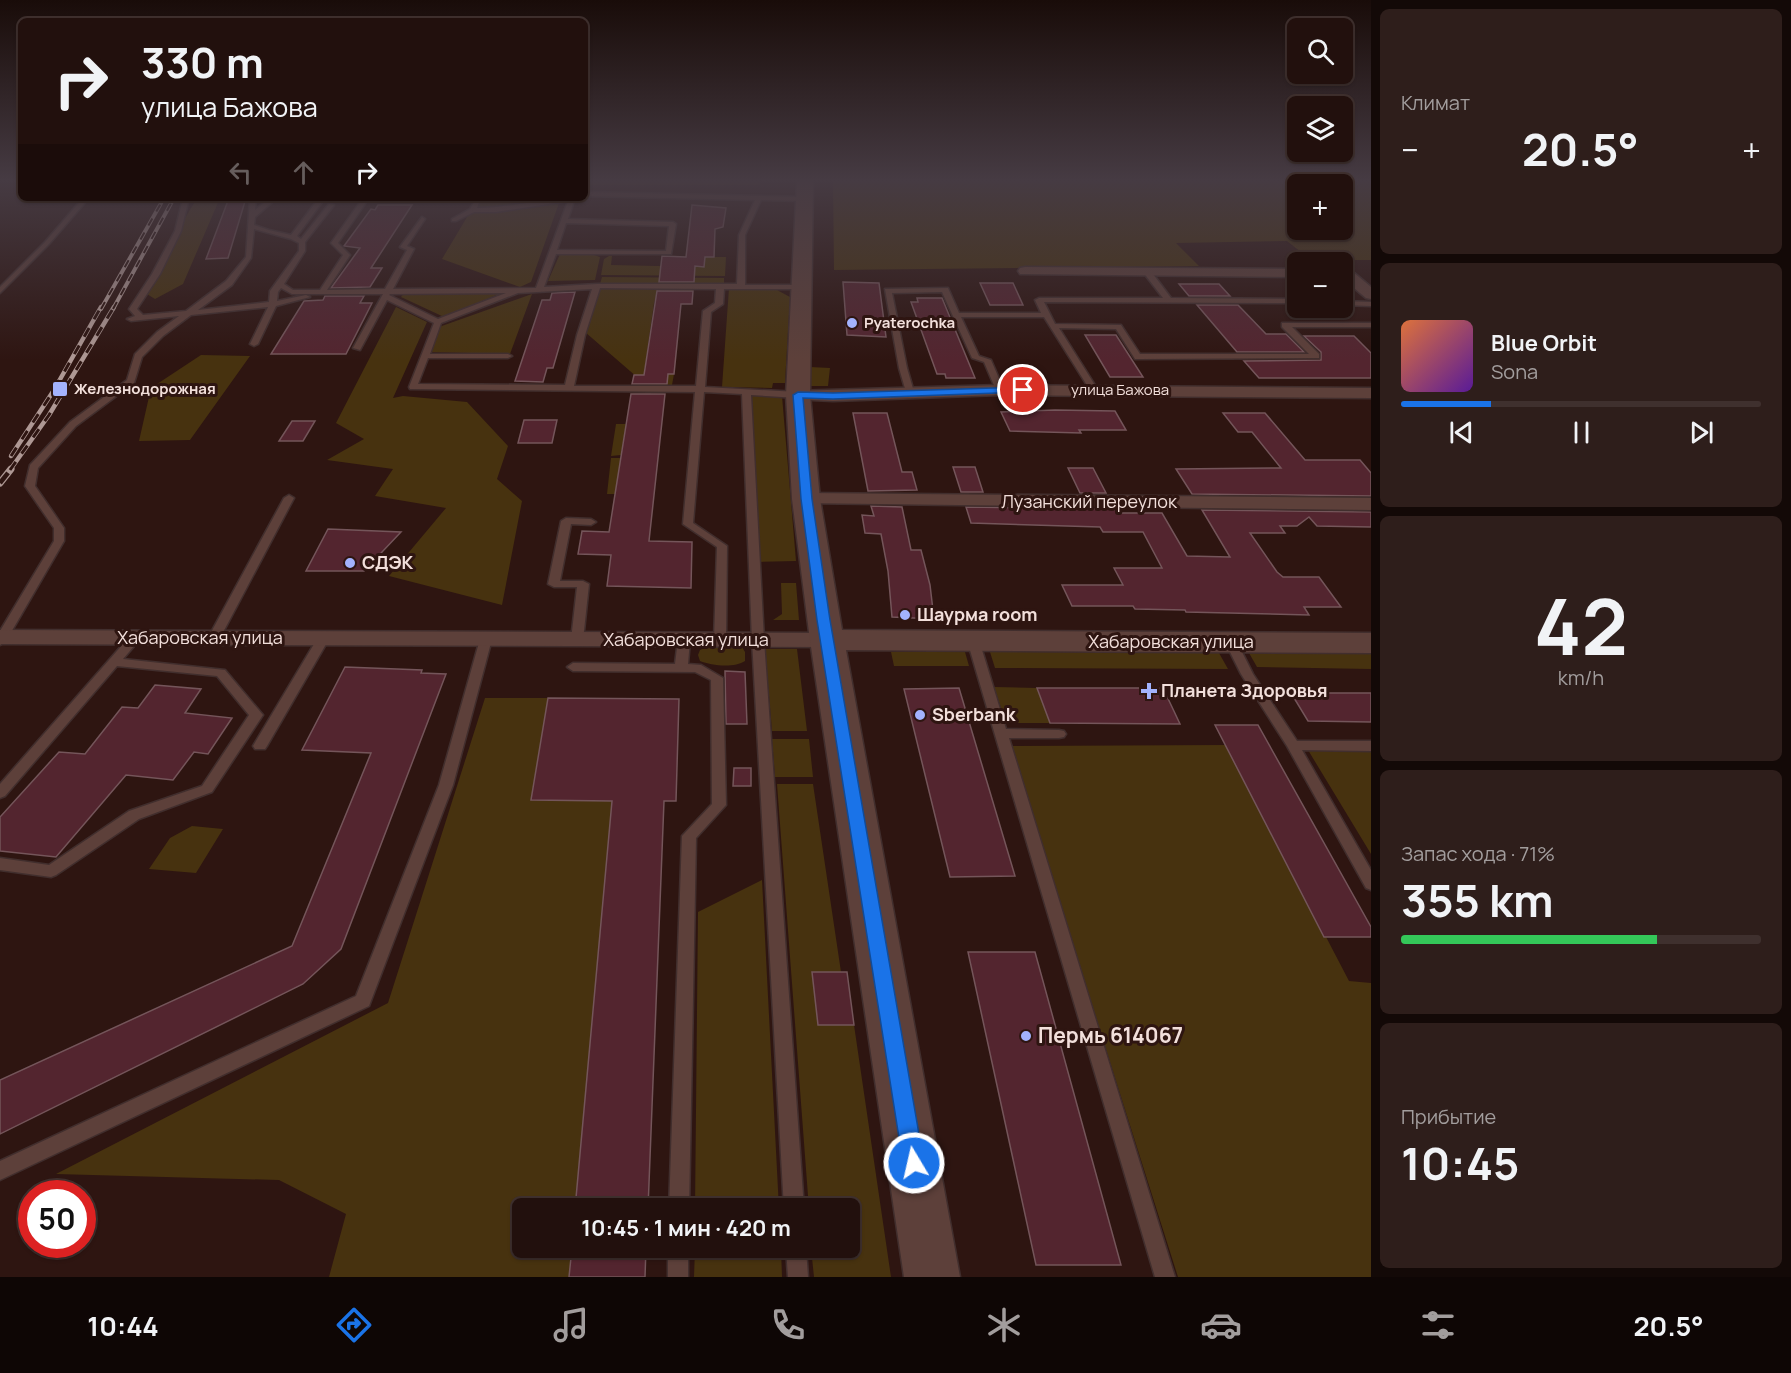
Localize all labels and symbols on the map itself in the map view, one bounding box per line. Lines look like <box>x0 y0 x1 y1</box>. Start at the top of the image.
place label: Pyaterochka <box>864 312 955 333</box>
marker: Pyaterochka <box>845 316 859 330</box>
pin <box>997 364 1048 415</box>
place label: Железнодорожная <box>74 378 216 399</box>
street label: улица Бажова <box>1071 379 1169 400</box>
marker: Железнодорожная <box>51 380 69 398</box>
street label: Лузанский переулок <box>1001 489 1178 513</box>
place label: СДЭК <box>362 550 413 574</box>
marker: СДЭК <box>343 556 357 570</box>
place label: Шаурма room <box>917 602 1037 626</box>
marker: Шаурма room <box>898 608 912 622</box>
street label: Хабаровская улица <box>117 625 283 649</box>
street label: Хабаровская улица <box>603 627 769 651</box>
street label: Хабаровская улица <box>1088 629 1254 653</box>
place label: Планета Здоровья <box>1161 678 1328 702</box>
marker: Планета Здоровья <box>1142 684 1156 698</box>
place label: Sberbank <box>932 702 1017 726</box>
marker: Sberbank <box>913 708 927 722</box>
place label: Пермь 614067 <box>1038 1021 1183 1049</box>
marker: Пермь 614067 <box>1019 1029 1033 1043</box>
position arrow <box>882 1131 946 1195</box>
speed limit sign: 50 <box>18 1180 96 1258</box>

